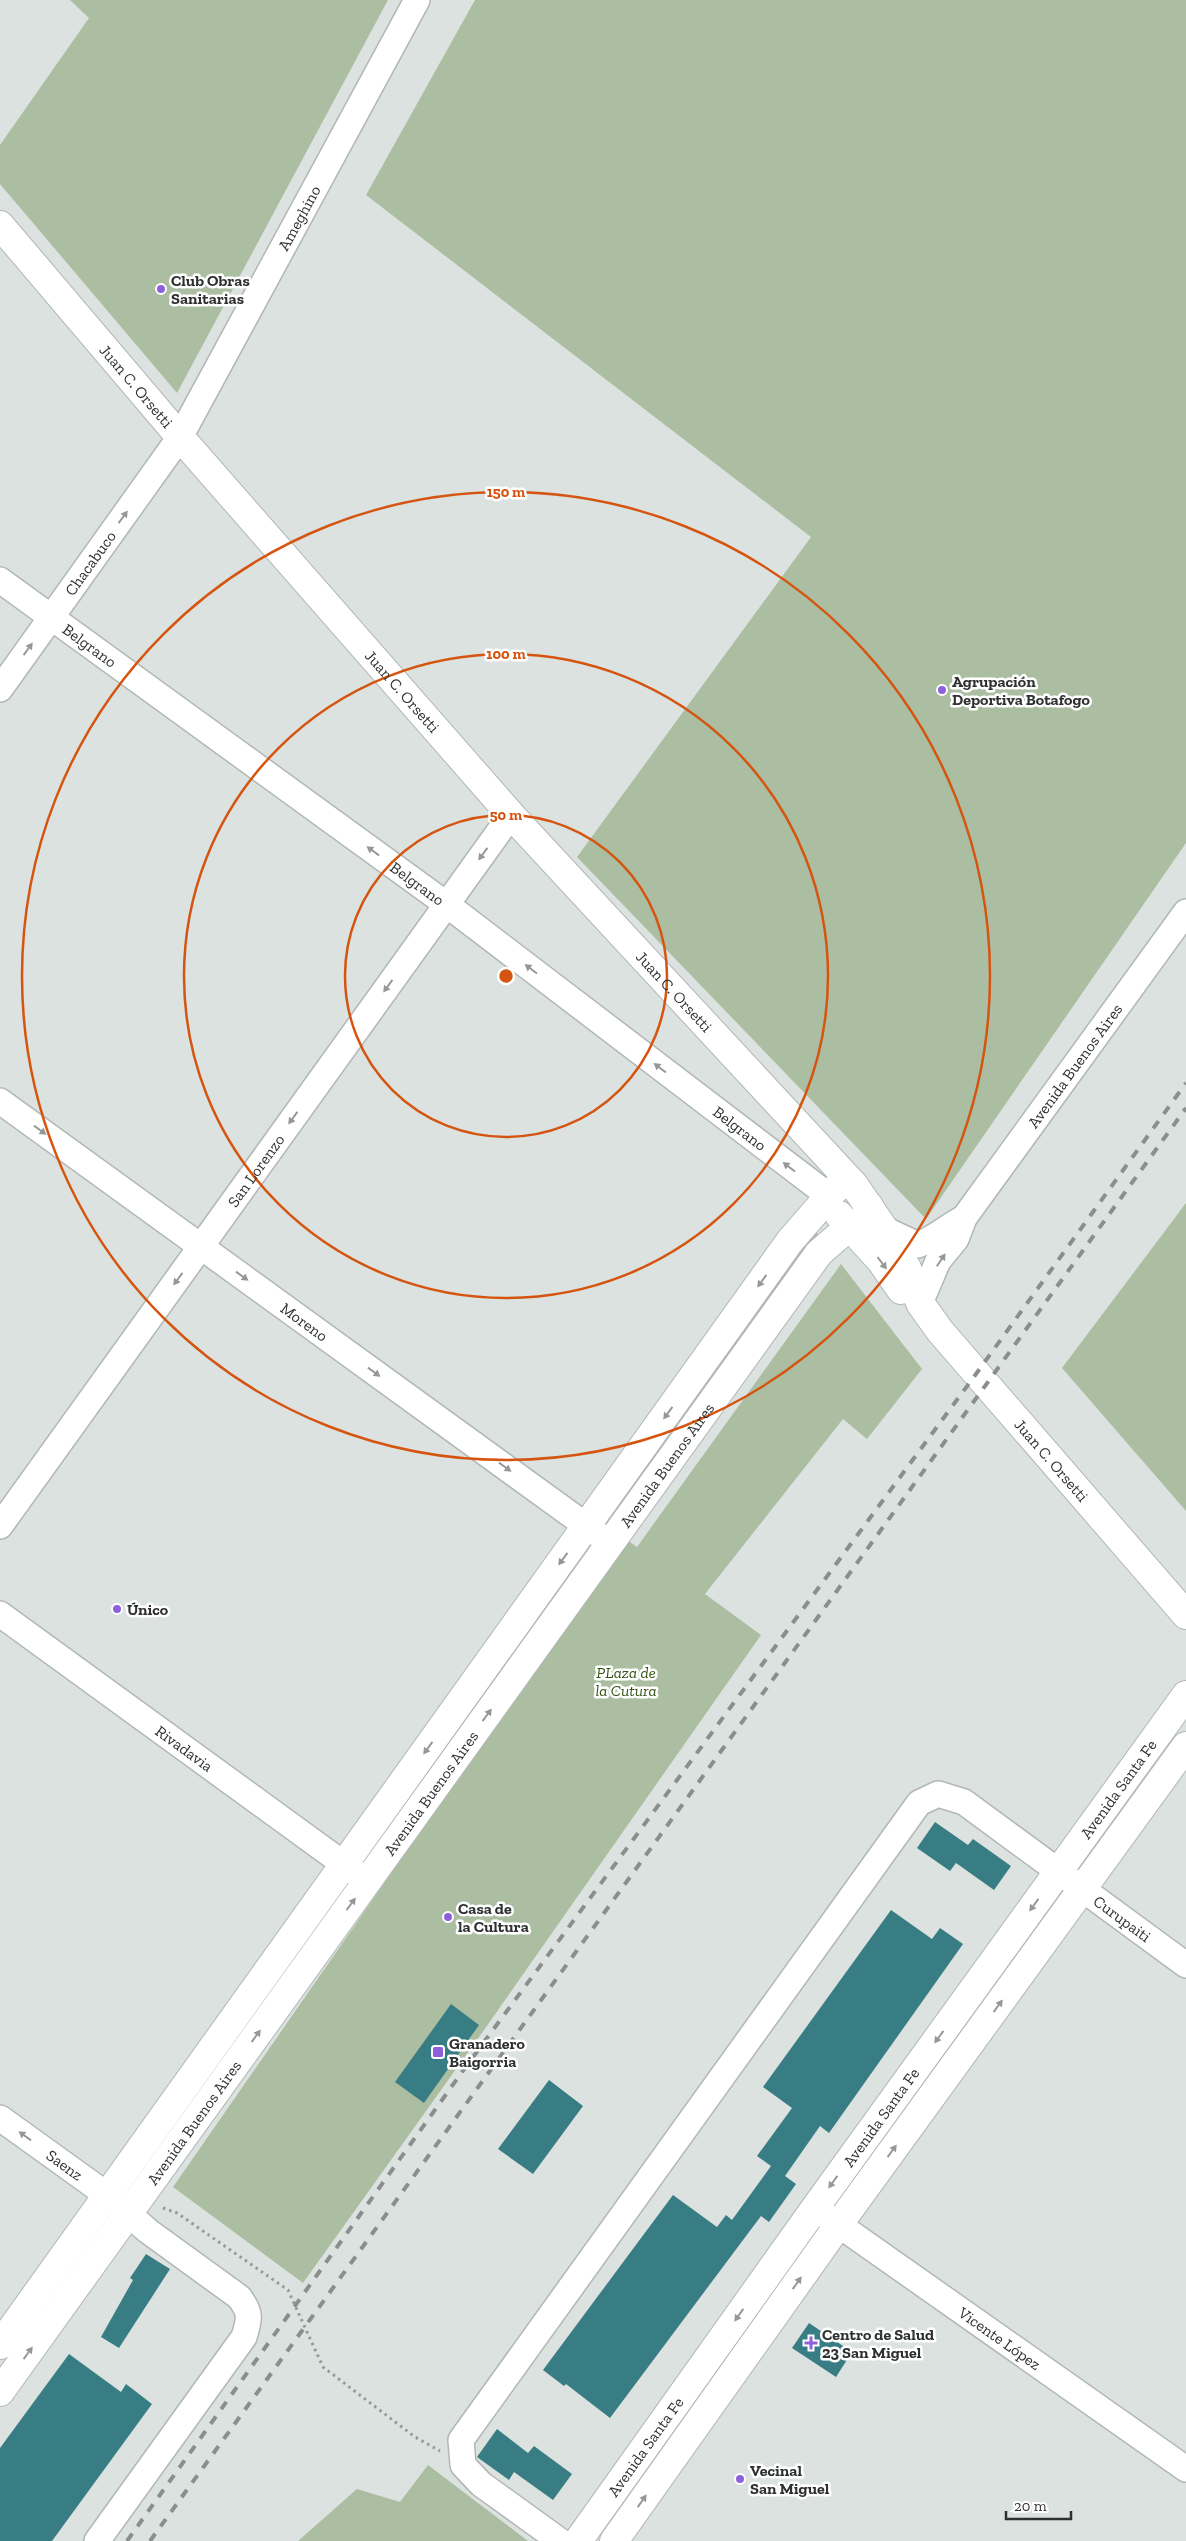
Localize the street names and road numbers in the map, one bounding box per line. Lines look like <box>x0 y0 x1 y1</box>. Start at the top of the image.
street label: Ameghino <box>274 182 325 254</box>
street label: Juan C. Orsetti <box>96 341 177 432</box>
street label: Chacabuco <box>61 527 120 599</box>
street label: Belgrano <box>59 620 120 672</box>
street label: Juan C. Orsetti <box>361 646 444 737</box>
street label: Belgrano <box>386 858 448 910</box>
street label: Juan C. Orsetti <box>632 947 717 1036</box>
street label: Avenida Buenos Aires <box>1024 1000 1126 1132</box>
street label: Belgrano <box>709 1102 770 1155</box>
street label: San Lorenzo <box>223 1131 289 1211</box>
street label: Moreno <box>277 1299 331 1345</box>
street label: Avenida Buenos Aires <box>616 1399 718 1531</box>
street label: Juan C. Orsetti <box>1010 1415 1093 1506</box>
street label: Rivadavia <box>152 1721 217 1776</box>
street label: Avenida Buenos Aires <box>380 1727 482 1859</box>
street label: Avenida Santa Fe <box>1076 1736 1161 1842</box>
street label: Curupaiti <box>1090 1891 1155 1946</box>
street label: Avenida Buenos Aires <box>143 2057 245 2189</box>
street label: Avenida Santa Fe <box>839 2064 923 2171</box>
street label: Saenz <box>43 2146 87 2185</box>
street label: Vicente López <box>954 2302 1044 2374</box>
street label: Avenida Santa Fe <box>604 2393 688 2500</box>

